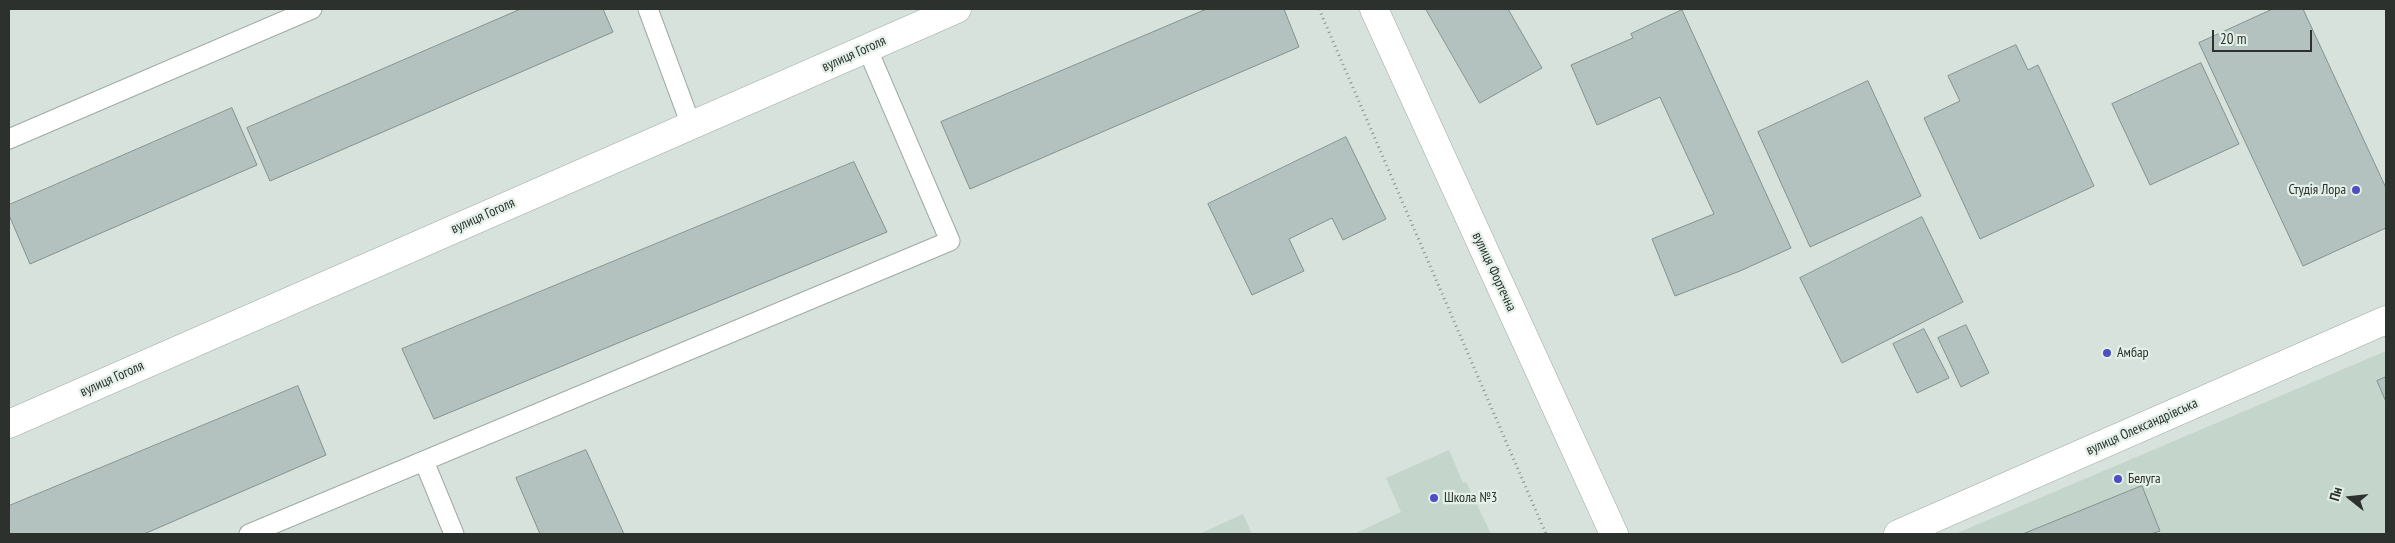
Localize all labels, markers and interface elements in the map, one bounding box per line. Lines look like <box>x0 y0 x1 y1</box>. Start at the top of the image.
scale bar <box>2215 20 2315 52</box>
text: 20 m <box>2220 29 2246 48</box>
street label: вулиця Гоголя <box>819 32 889 76</box>
place label: Студія Лора <box>2288 182 2346 198</box>
marker: Студія Лора <box>2350 184 2362 196</box>
street label: вулиця Гоголя <box>448 194 518 238</box>
street label: вулиця Фортечна <box>1468 230 1520 314</box>
place label: Амбар <box>2117 345 2149 361</box>
marker: Амбар <box>2101 347 2113 359</box>
street label: вулиця Гоголя <box>77 357 147 401</box>
street label: вулиця Олександрівська <box>2084 395 2200 459</box>
place label: Белуга <box>2128 471 2160 487</box>
marker: Белуга <box>2112 473 2124 485</box>
north arrow <box>2325 473 2375 523</box>
text: Пн <box>2325 485 2346 503</box>
place label: Школа №3 <box>1444 490 1497 506</box>
marker: Школа №3 <box>1428 492 1440 504</box>

